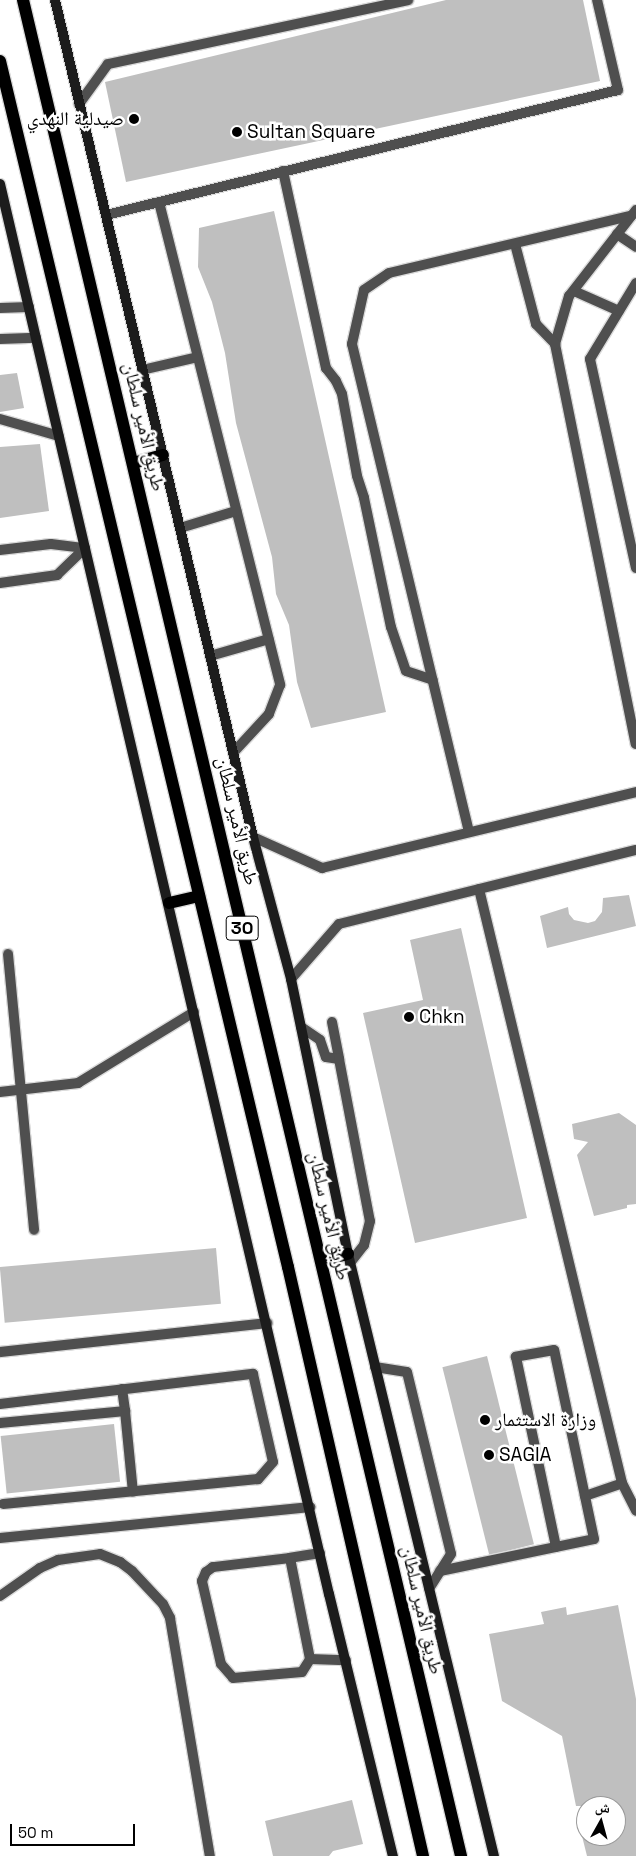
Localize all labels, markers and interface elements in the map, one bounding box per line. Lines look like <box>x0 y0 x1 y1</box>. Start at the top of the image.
place label: صيدلية النهدي <box>27 108 124 130</box>
marker: صيدلية النهدي <box>128 113 140 125</box>
place label: Sultan Square <box>247 121 376 143</box>
marker: Sultan Square <box>231 126 243 138</box>
street label: طريق الأمير سلطان <box>118 360 170 494</box>
street label: طريق الأمير سلطان <box>211 754 263 888</box>
road number: 30 <box>224 912 260 944</box>
place label: Chkn <box>419 1006 465 1028</box>
marker: Chkn <box>403 1011 415 1023</box>
street label: طريق الأمير سلطان <box>303 1149 355 1283</box>
place label: وزارة الاستثمار <box>495 1409 596 1431</box>
marker: وزارة الاستثمار <box>479 1414 491 1426</box>
place label: SAGIA <box>499 1444 552 1466</box>
marker: SAGIA <box>483 1449 495 1461</box>
street label: طريق الأمير سلطان <box>396 1543 448 1677</box>
north arrow <box>576 1796 626 1846</box>
text: ش <box>594 1797 611 1817</box>
scale bar <box>12 1814 138 1846</box>
text: 50 m <box>18 1823 53 1842</box>

